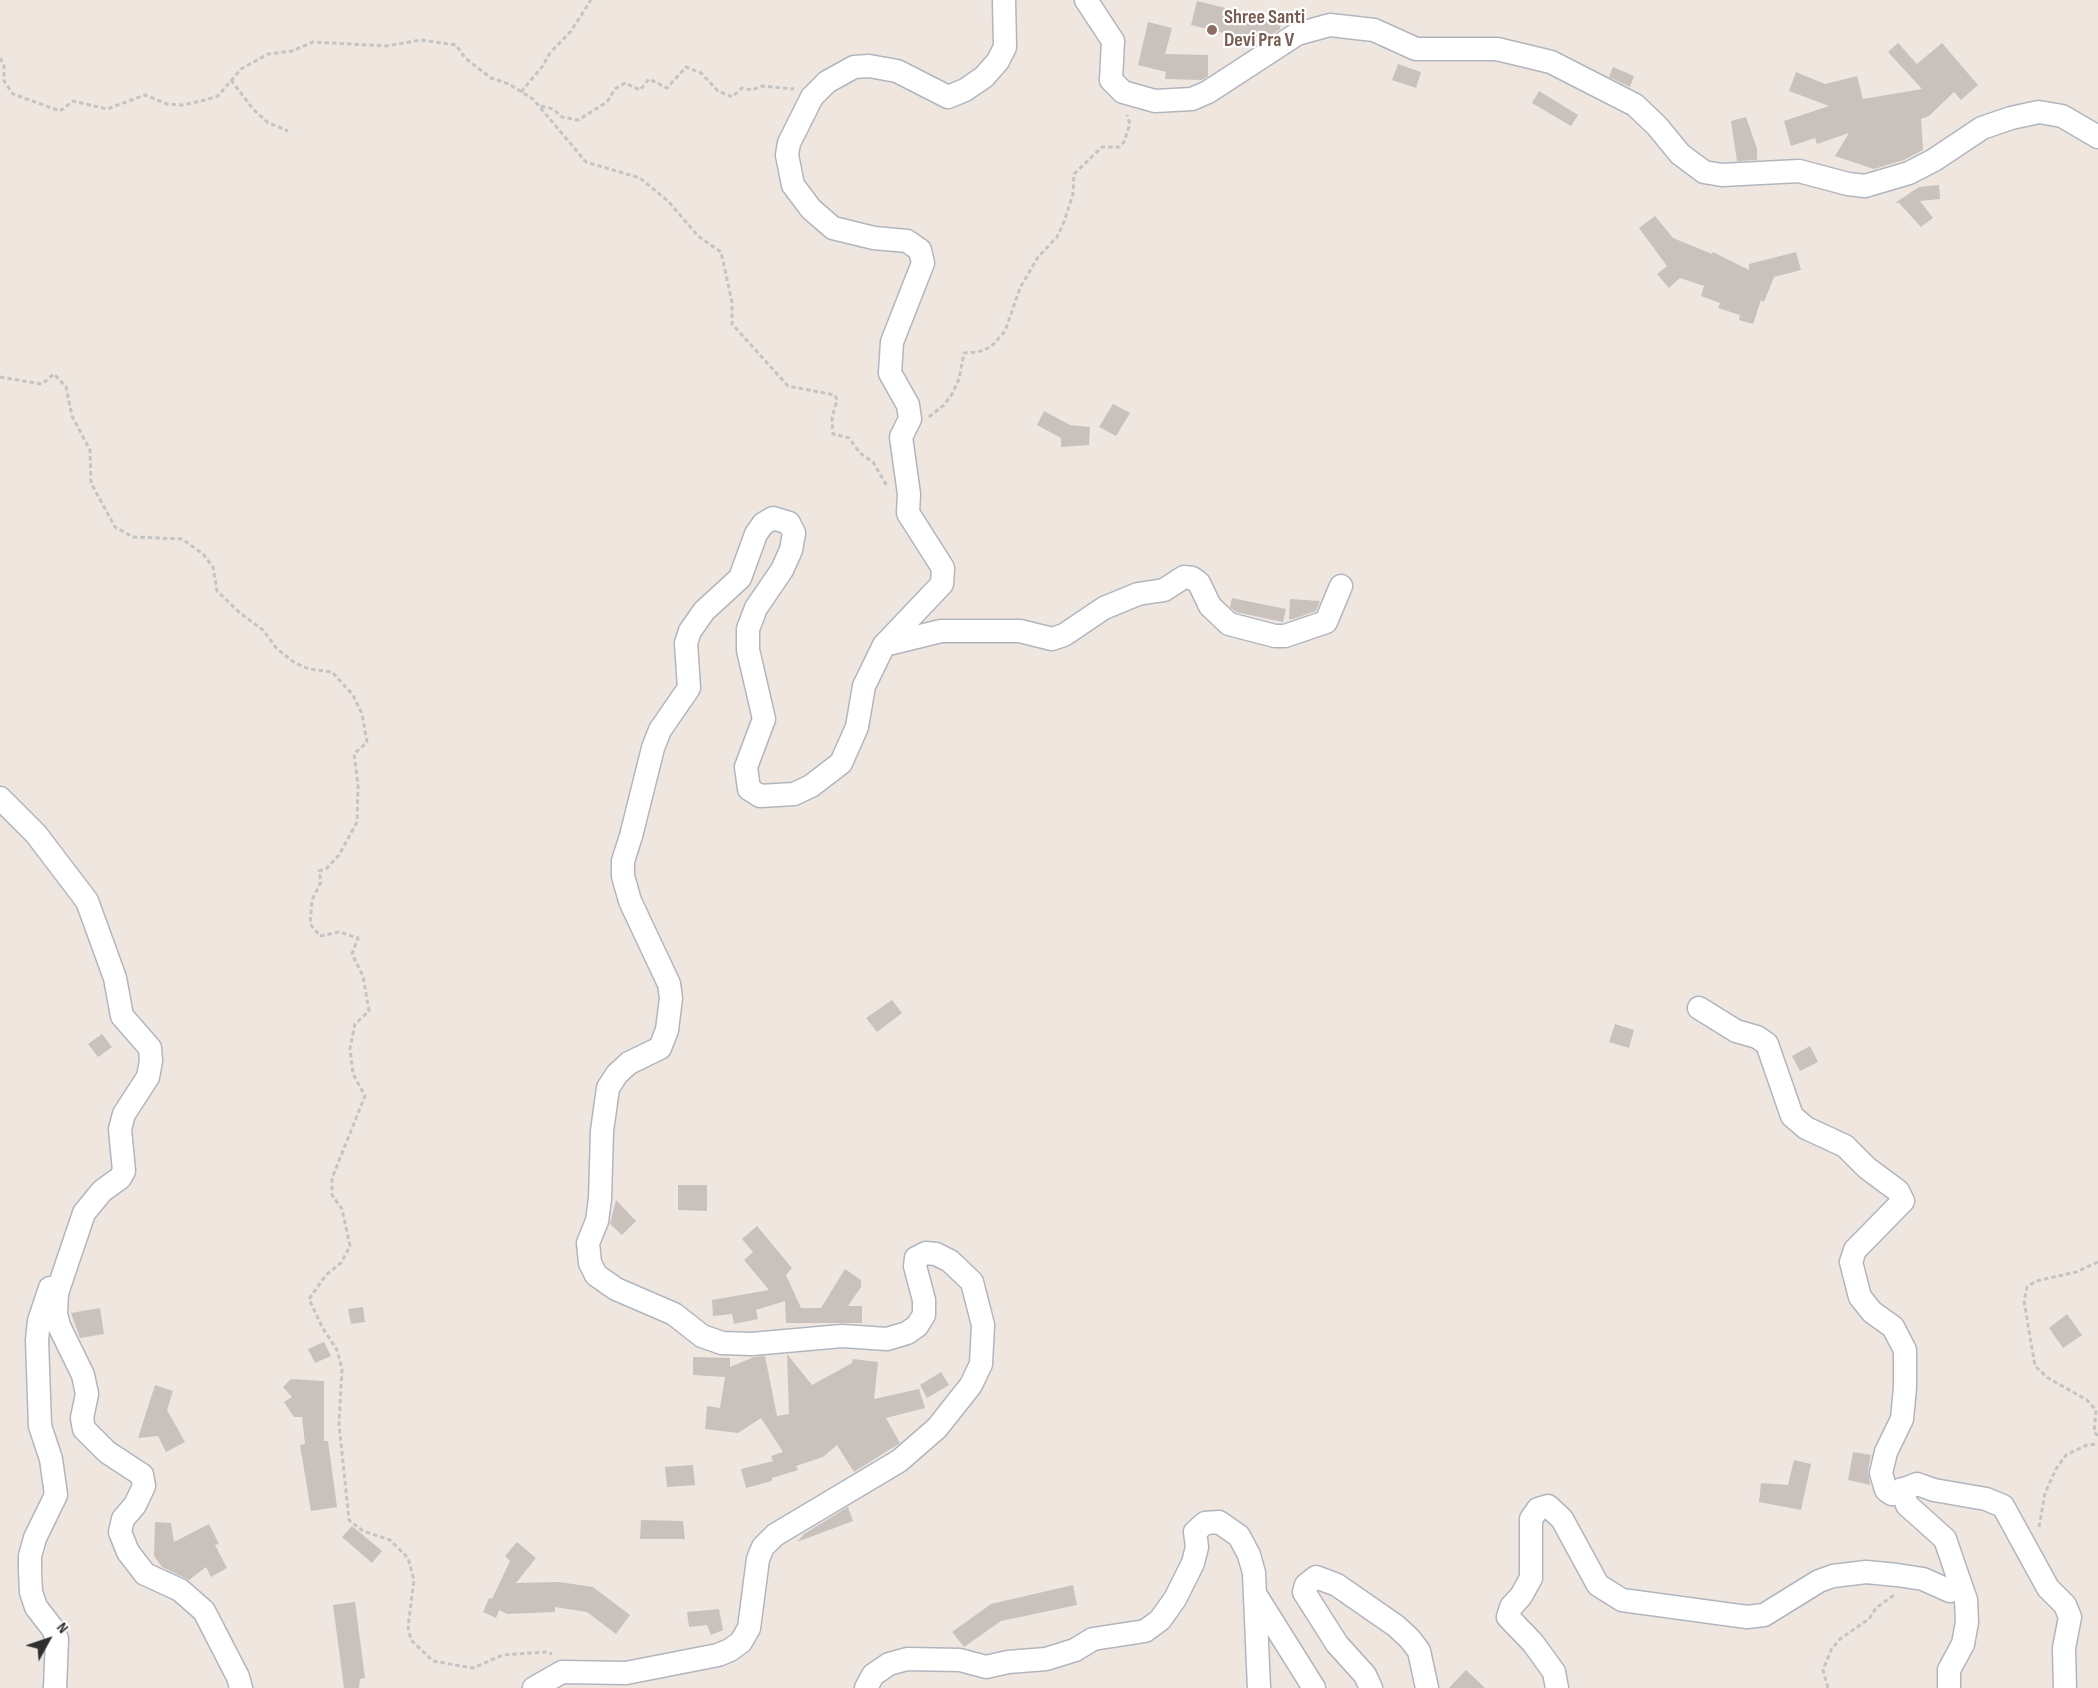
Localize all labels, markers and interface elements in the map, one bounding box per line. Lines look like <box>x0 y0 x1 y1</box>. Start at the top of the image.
place label: Shree Santi Devi Pra V <box>1224 6 1305 53</box>
marker: Shree Santi Devi Pra V <box>1205 23 1219 37</box>
north arrow <box>18 1610 78 1670</box>
text: N <box>52 1619 72 1637</box>

